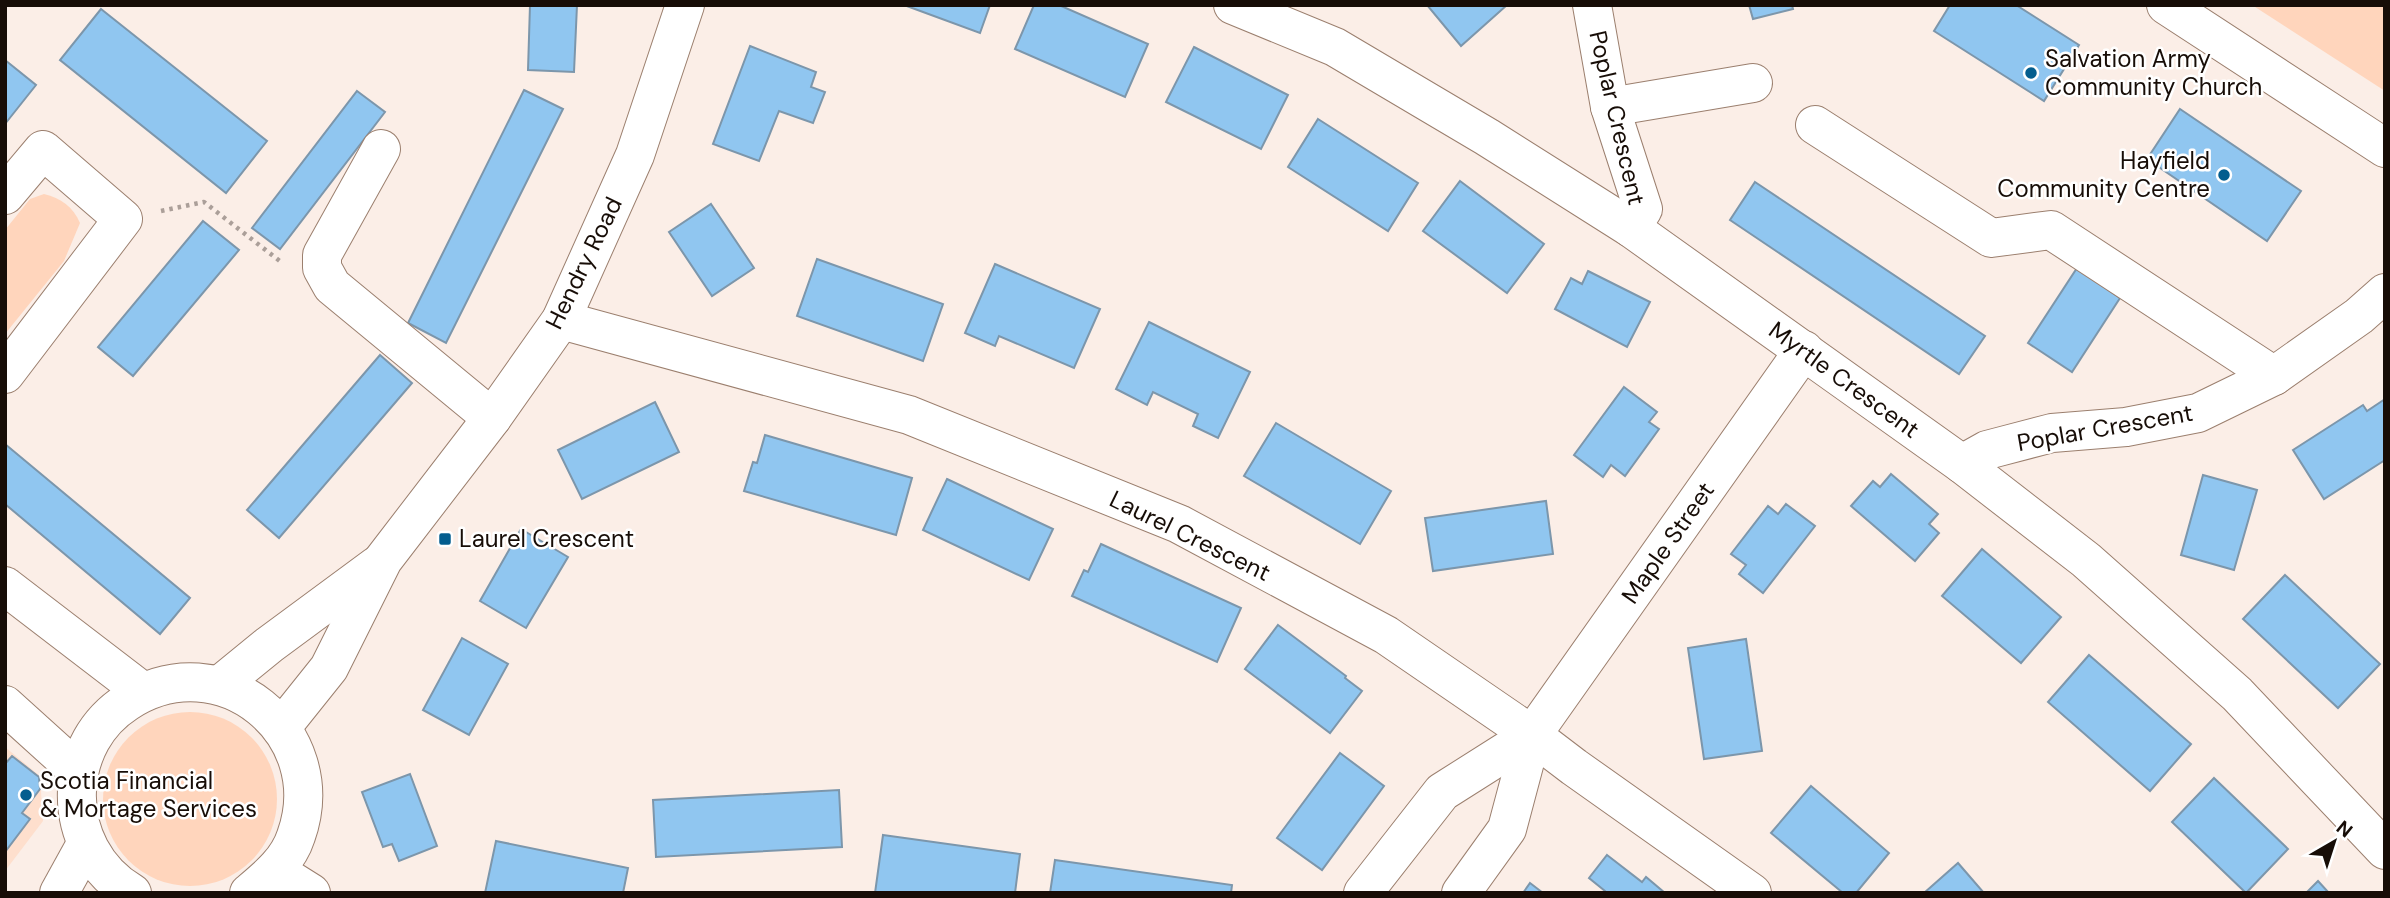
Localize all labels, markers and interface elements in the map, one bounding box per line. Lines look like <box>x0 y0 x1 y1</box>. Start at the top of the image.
street label: Poplar Crescent <box>1582 28 1653 208</box>
place label: Salvation Army Community Church <box>2045 43 2262 102</box>
marker: Salvation Army Community Church <box>2023 65 2039 81</box>
place label: Hayfield Community Centre <box>1997 145 2210 204</box>
marker: Hayfield Community Centre <box>2216 167 2232 183</box>
street label: Hendry Road <box>538 192 629 334</box>
street label: Myrtle Crescent <box>1763 314 1926 445</box>
street label: Poplar Crescent <box>2015 397 2195 458</box>
street label: Maple Street <box>1614 476 1721 610</box>
street label: Laurel Crescent <box>1105 483 1276 588</box>
place label: Laurel Crescent <box>459 523 634 554</box>
marker: Laurel Crescent <box>437 531 453 547</box>
place label: Scotia Financial & Mortage Services <box>40 765 257 824</box>
marker: Scotia Financial & Mortage Services <box>18 787 34 803</box>
north arrow <box>2299 807 2369 877</box>
text: N <box>2331 815 2358 843</box>

